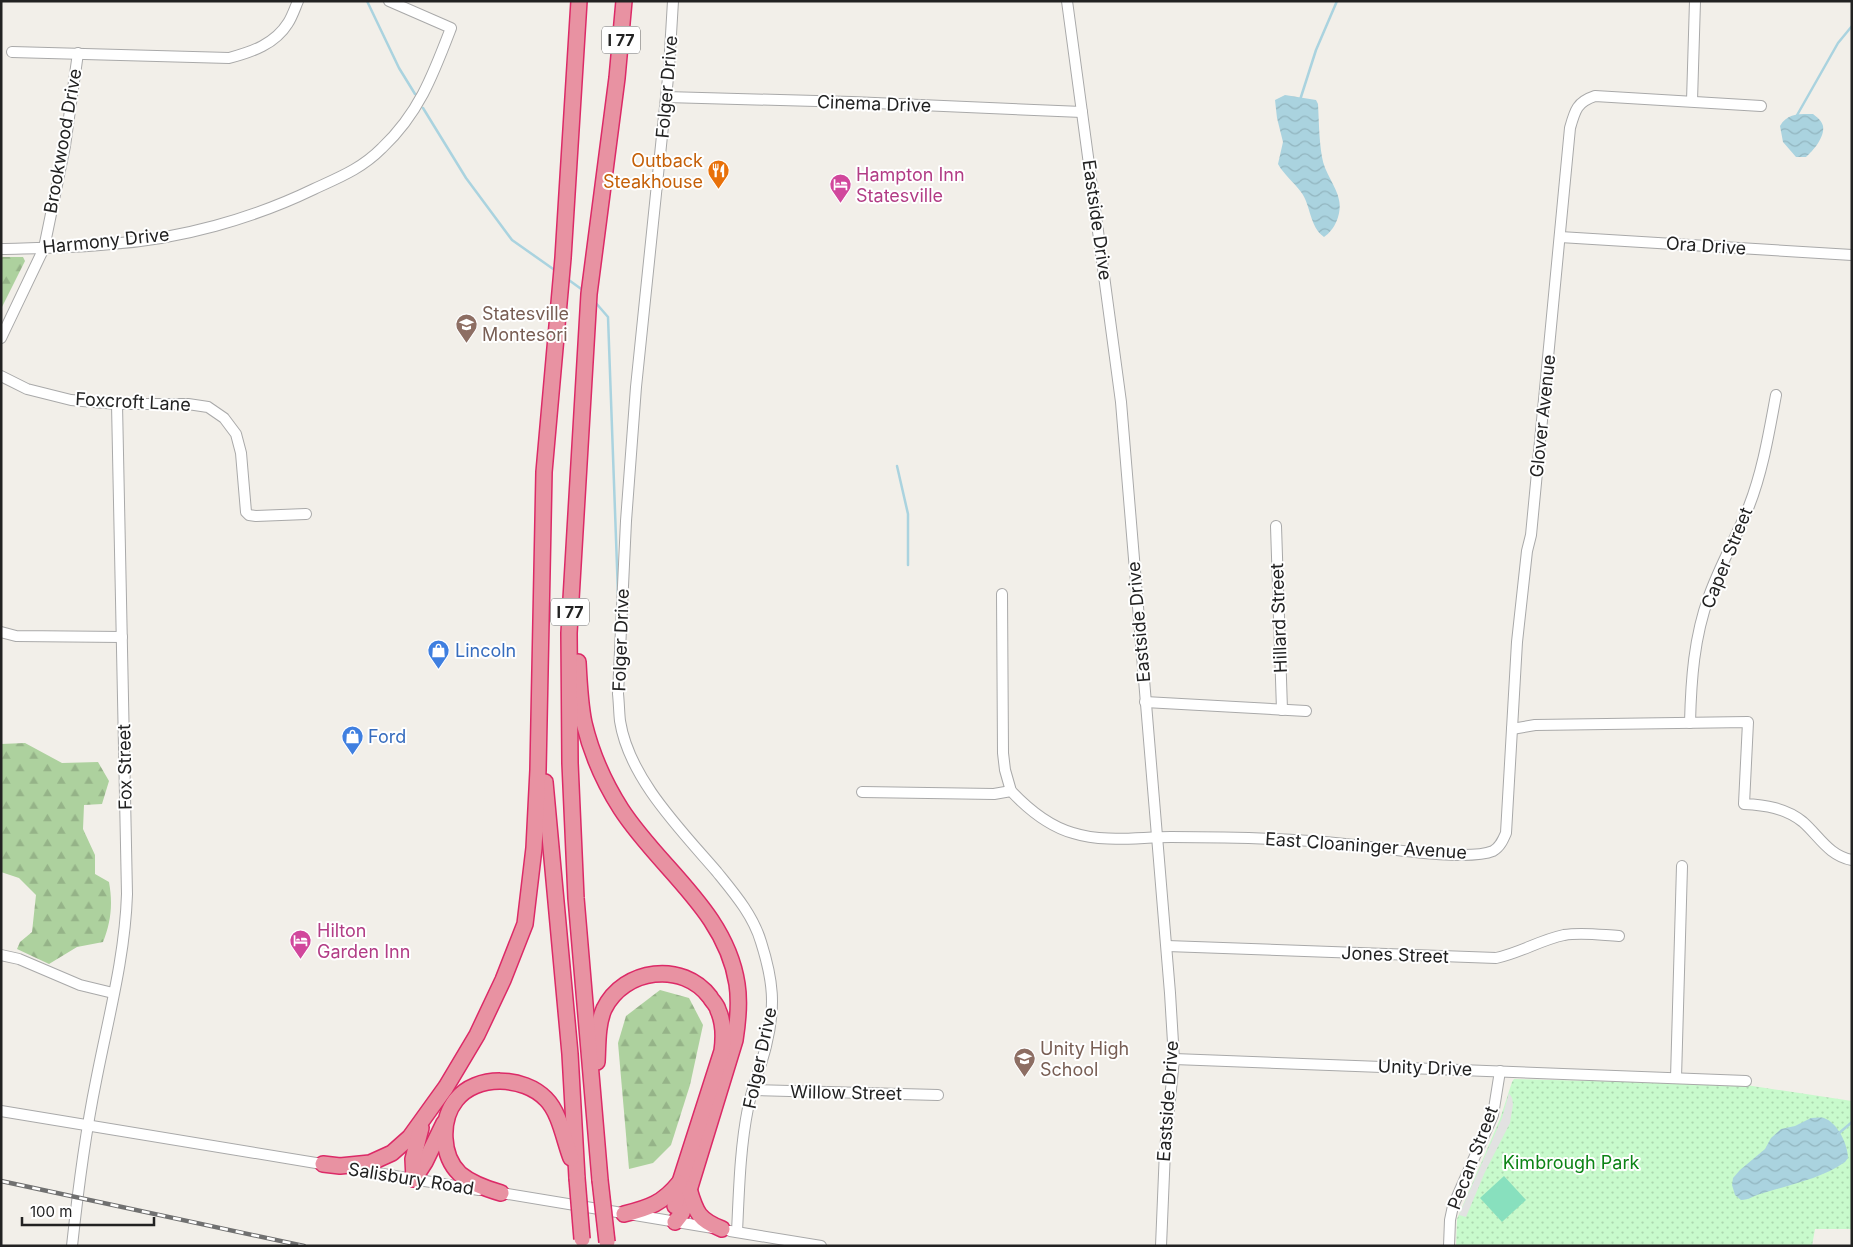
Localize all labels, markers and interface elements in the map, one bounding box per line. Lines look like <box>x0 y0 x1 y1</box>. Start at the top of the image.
road number: I 77 <box>602 26 640 54</box>
street label: Folger Drive <box>652 35 681 139</box>
street label: Brookwood Drive <box>39 67 86 215</box>
street label: Cinema Drive <box>817 91 931 116</box>
place label: Outback Steakhouse <box>603 150 703 192</box>
street label: Eastside Drive <box>1079 158 1116 281</box>
restaurant icon: Outback Steakhouse <box>707 159 731 190</box>
place label: Hampton Inn Statesville <box>856 164 965 206</box>
hotel icon: Hampton Inn Statesville <box>828 173 852 204</box>
street label: Harmony Drive <box>42 223 170 258</box>
street label: Ora Drive <box>1665 232 1747 259</box>
place label: Statesville Montesori <box>482 303 569 345</box>
school or university icon: Statesville Montesori <box>454 312 478 343</box>
street label: Glover Avenue <box>1526 353 1559 478</box>
street label: Foxcroft Lane <box>75 388 191 415</box>
street label: Caper Street <box>1697 504 1756 612</box>
street label: Eastside Drive <box>1123 561 1154 683</box>
street label: Hillard Street <box>1266 563 1291 673</box>
street label: Folger Drive <box>608 588 633 692</box>
road number: I 77 <box>551 598 589 626</box>
shop icon: Lincoln <box>427 639 451 670</box>
place label: Lincoln <box>455 640 516 661</box>
street label: Fox Street <box>113 724 136 810</box>
shop icon: Ford <box>340 725 364 756</box>
place label: Ford <box>368 726 406 747</box>
street label: East Cloaninger Avenue <box>1264 828 1468 863</box>
place label: Hilton Garden Inn <box>317 920 410 962</box>
hotel icon: Hilton Garden Inn <box>289 929 313 960</box>
street label: Jones Street <box>1341 942 1449 967</box>
street label: Folger Drive <box>739 1005 781 1111</box>
place label: Unity High School <box>1040 1038 1129 1080</box>
street label: Eastside Drive <box>1153 1040 1182 1162</box>
school or university icon: Unity High School <box>1012 1047 1036 1078</box>
street label: Unity Drive <box>1377 1055 1473 1080</box>
street label: Willow Street <box>790 1081 902 1104</box>
street label: Pecan Street <box>1443 1103 1502 1212</box>
park label: Kimbrough Park <box>1503 1152 1639 1173</box>
street label: Salisbury Road <box>347 1158 476 1199</box>
scale bar <box>22 1194 155 1226</box>
text: 100 m <box>30 1202 72 1221</box>

